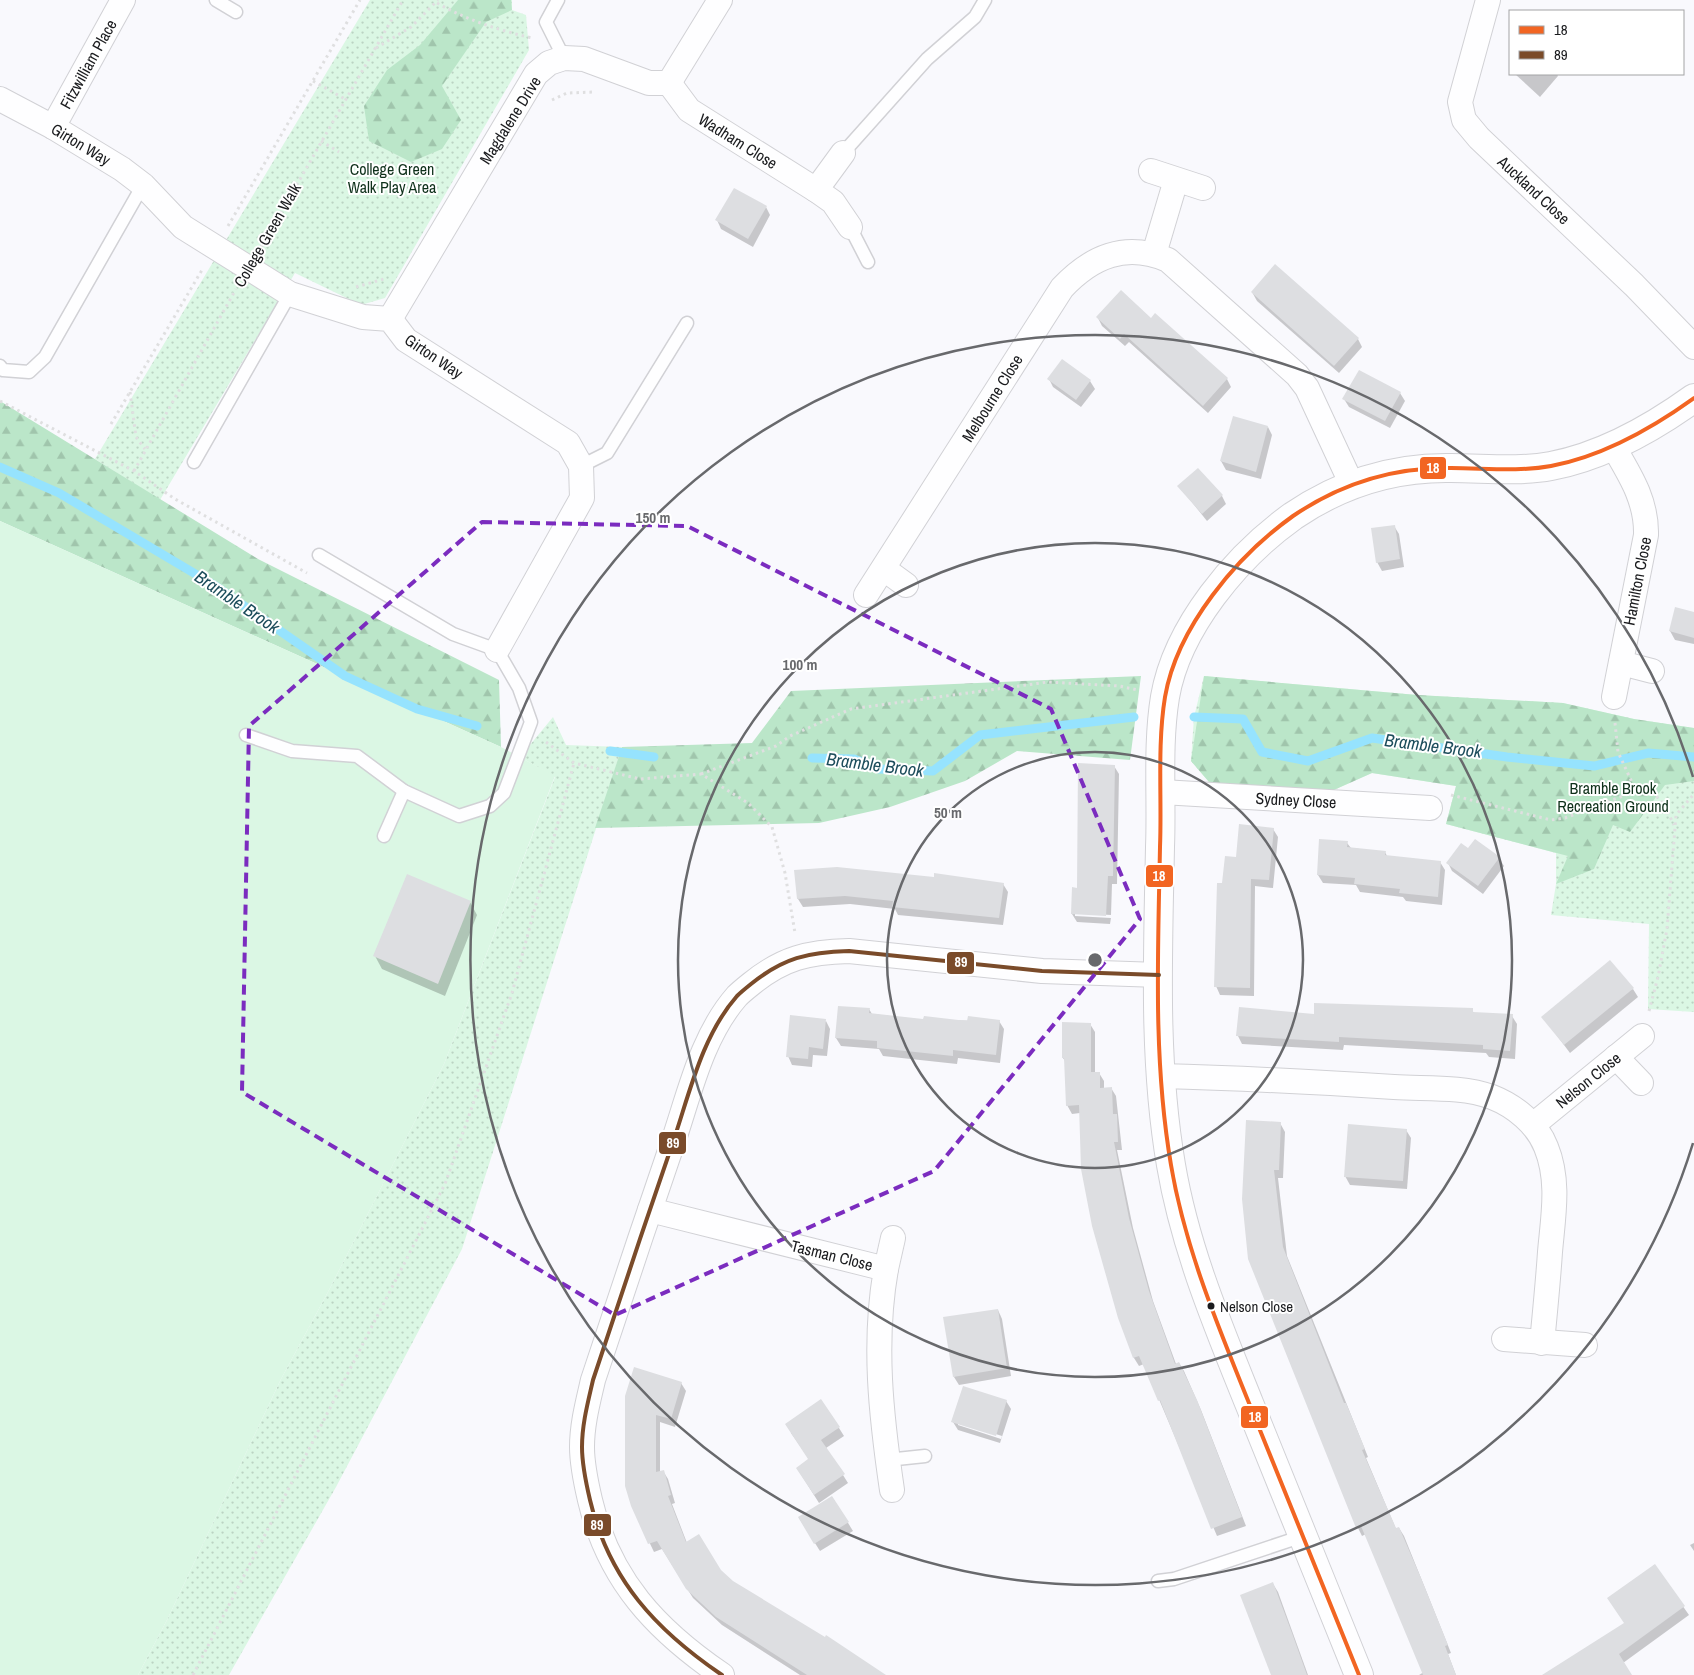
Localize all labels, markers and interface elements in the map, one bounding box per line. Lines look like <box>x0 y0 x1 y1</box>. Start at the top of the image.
legend <box>1509 10 1684 75</box>
street label: Fitzwilliam Place <box>54 15 122 113</box>
text: 18 <box>1554 19 1568 40</box>
text: 89 <box>1554 44 1568 65</box>
street label: Magdalene Drive <box>474 72 546 168</box>
street label: Wadham Close <box>694 108 782 174</box>
street label: Girton Way <box>47 118 115 171</box>
street label: Auckland Close <box>1492 150 1575 229</box>
park label: College Green Walk Play Area <box>348 158 437 198</box>
street label: College Green Walk <box>228 178 306 291</box>
street label: Girton Way <box>401 328 468 384</box>
street label: Melbourne Close <box>956 350 1028 446</box>
line badge: 18 <box>1419 456 1447 480</box>
text: 18 <box>1427 459 1439 477</box>
text: 150 m <box>636 507 670 528</box>
street label: Hamilton Close <box>1618 535 1656 627</box>
water label: Bramble Brook <box>190 564 285 640</box>
text: 100 m <box>783 654 817 675</box>
water label: Bramble Brook <box>1383 727 1484 764</box>
water label: Bramble Brook <box>825 746 926 783</box>
park label: Bramble Brook Recreation Ground <box>1557 777 1669 817</box>
street label: Sydney Close <box>1255 787 1337 813</box>
text: 50 m <box>934 802 962 823</box>
line badge: 18 <box>1145 864 1174 888</box>
text: 18 <box>1153 867 1165 885</box>
line badge: 89 <box>946 951 975 975</box>
centre of rings <box>1086 951 1104 969</box>
text: 89 <box>955 953 967 971</box>
street label: Nelson Close <box>1551 1047 1625 1113</box>
line badge: 89 <box>658 1131 687 1155</box>
text: 89 <box>667 1134 679 1152</box>
street label: Tasman Close <box>789 1234 875 1276</box>
place label: Nelson Close <box>1220 1296 1293 1317</box>
marker: Nelson Close <box>1206 1301 1216 1311</box>
line badge: 18 <box>1240 1405 1269 1429</box>
text: 18 <box>1249 1408 1261 1426</box>
line badge: 89 <box>583 1513 612 1537</box>
text: 89 <box>591 1516 603 1534</box>

